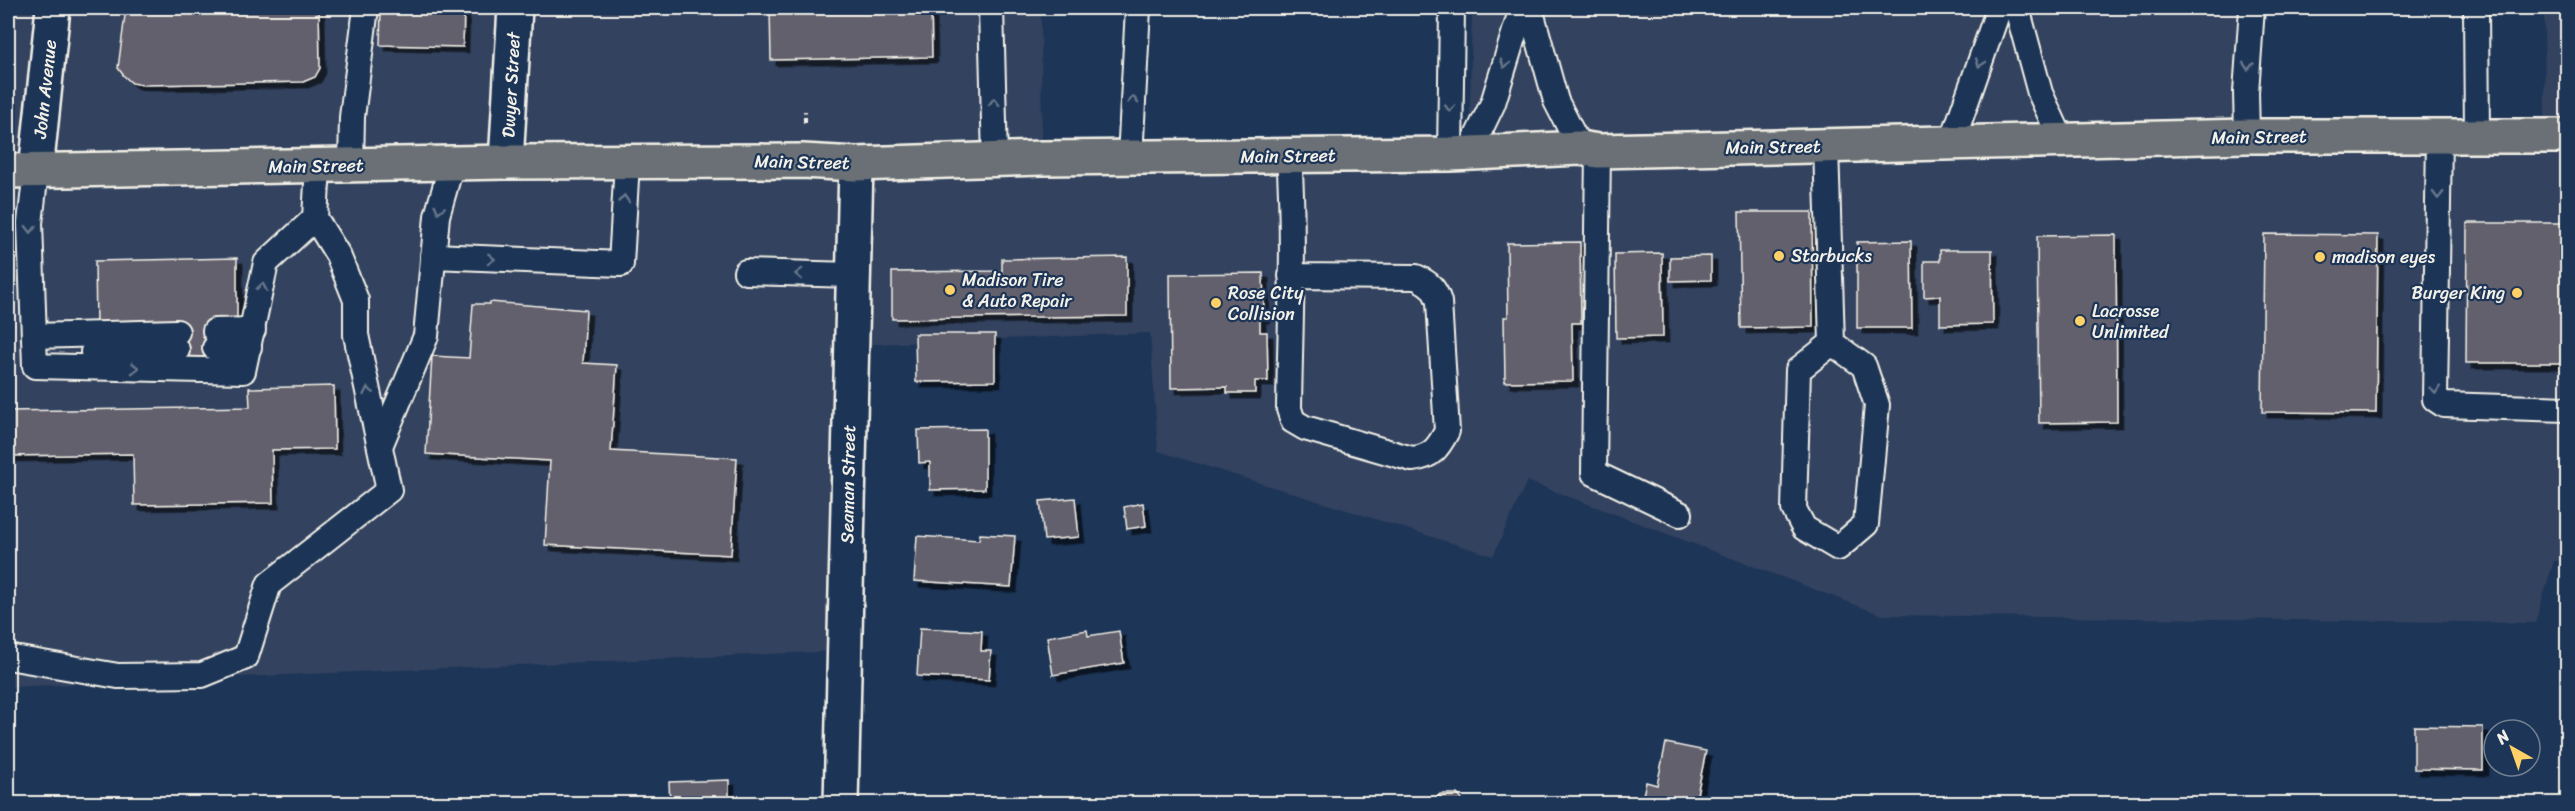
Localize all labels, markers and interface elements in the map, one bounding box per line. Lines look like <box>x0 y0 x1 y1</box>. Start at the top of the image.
street label: Dwyer Street <box>492 31 530 139</box>
street label: John Avenue <box>24 38 66 141</box>
one-way arrow <box>1974 57 1987 68</box>
one-way arrow <box>1500 58 1512 68</box>
one-way arrow <box>2242 61 2255 70</box>
one-way arrow <box>1126 95 1139 104</box>
one-way arrow <box>987 97 1000 106</box>
one-way arrow <box>1444 103 1457 112</box>
street label: Main Street <box>2211 120 2307 154</box>
street label: Main Street <box>1725 130 1821 164</box>
street label: Main Street <box>1240 139 1336 173</box>
street label: Main Street <box>754 145 850 179</box>
street label: Main Street <box>268 149 364 183</box>
one-way arrow <box>2432 191 2445 200</box>
one-way arrow <box>618 195 631 204</box>
one-way arrow <box>434 204 447 214</box>
one-way arrow <box>25 225 37 234</box>
place label: Starbucks <box>1791 240 1872 272</box>
place label: madison eyes <box>2332 241 2436 273</box>
marker: Starbucks <box>1772 249 1786 263</box>
marker: madison eyes <box>2313 250 2327 264</box>
one-way arrow <box>487 252 496 265</box>
place label: Madison Tire & Auto Repair <box>962 264 1073 317</box>
one-way arrow <box>795 268 804 281</box>
place label: Rose City Collision <box>1228 277 1304 330</box>
place label: Burger King <box>2412 277 2505 309</box>
one-way arrow <box>255 282 268 292</box>
marker: Madison Tire & Auto Repair <box>943 283 957 297</box>
marker: Burger King <box>2510 286 2524 300</box>
place label: Lacrosse Unlimited <box>2092 295 2170 348</box>
marker: Rose City Collision <box>1209 296 1223 310</box>
marker: Lacrosse Unlimited <box>2073 314 2087 328</box>
one-way arrow <box>130 362 139 375</box>
one-way arrow <box>2428 385 2441 395</box>
one-way arrow <box>362 387 375 397</box>
street label: Seaman Street <box>831 424 865 544</box>
north arrow <box>2482 718 2542 778</box>
text: N <box>2488 722 2517 752</box>

